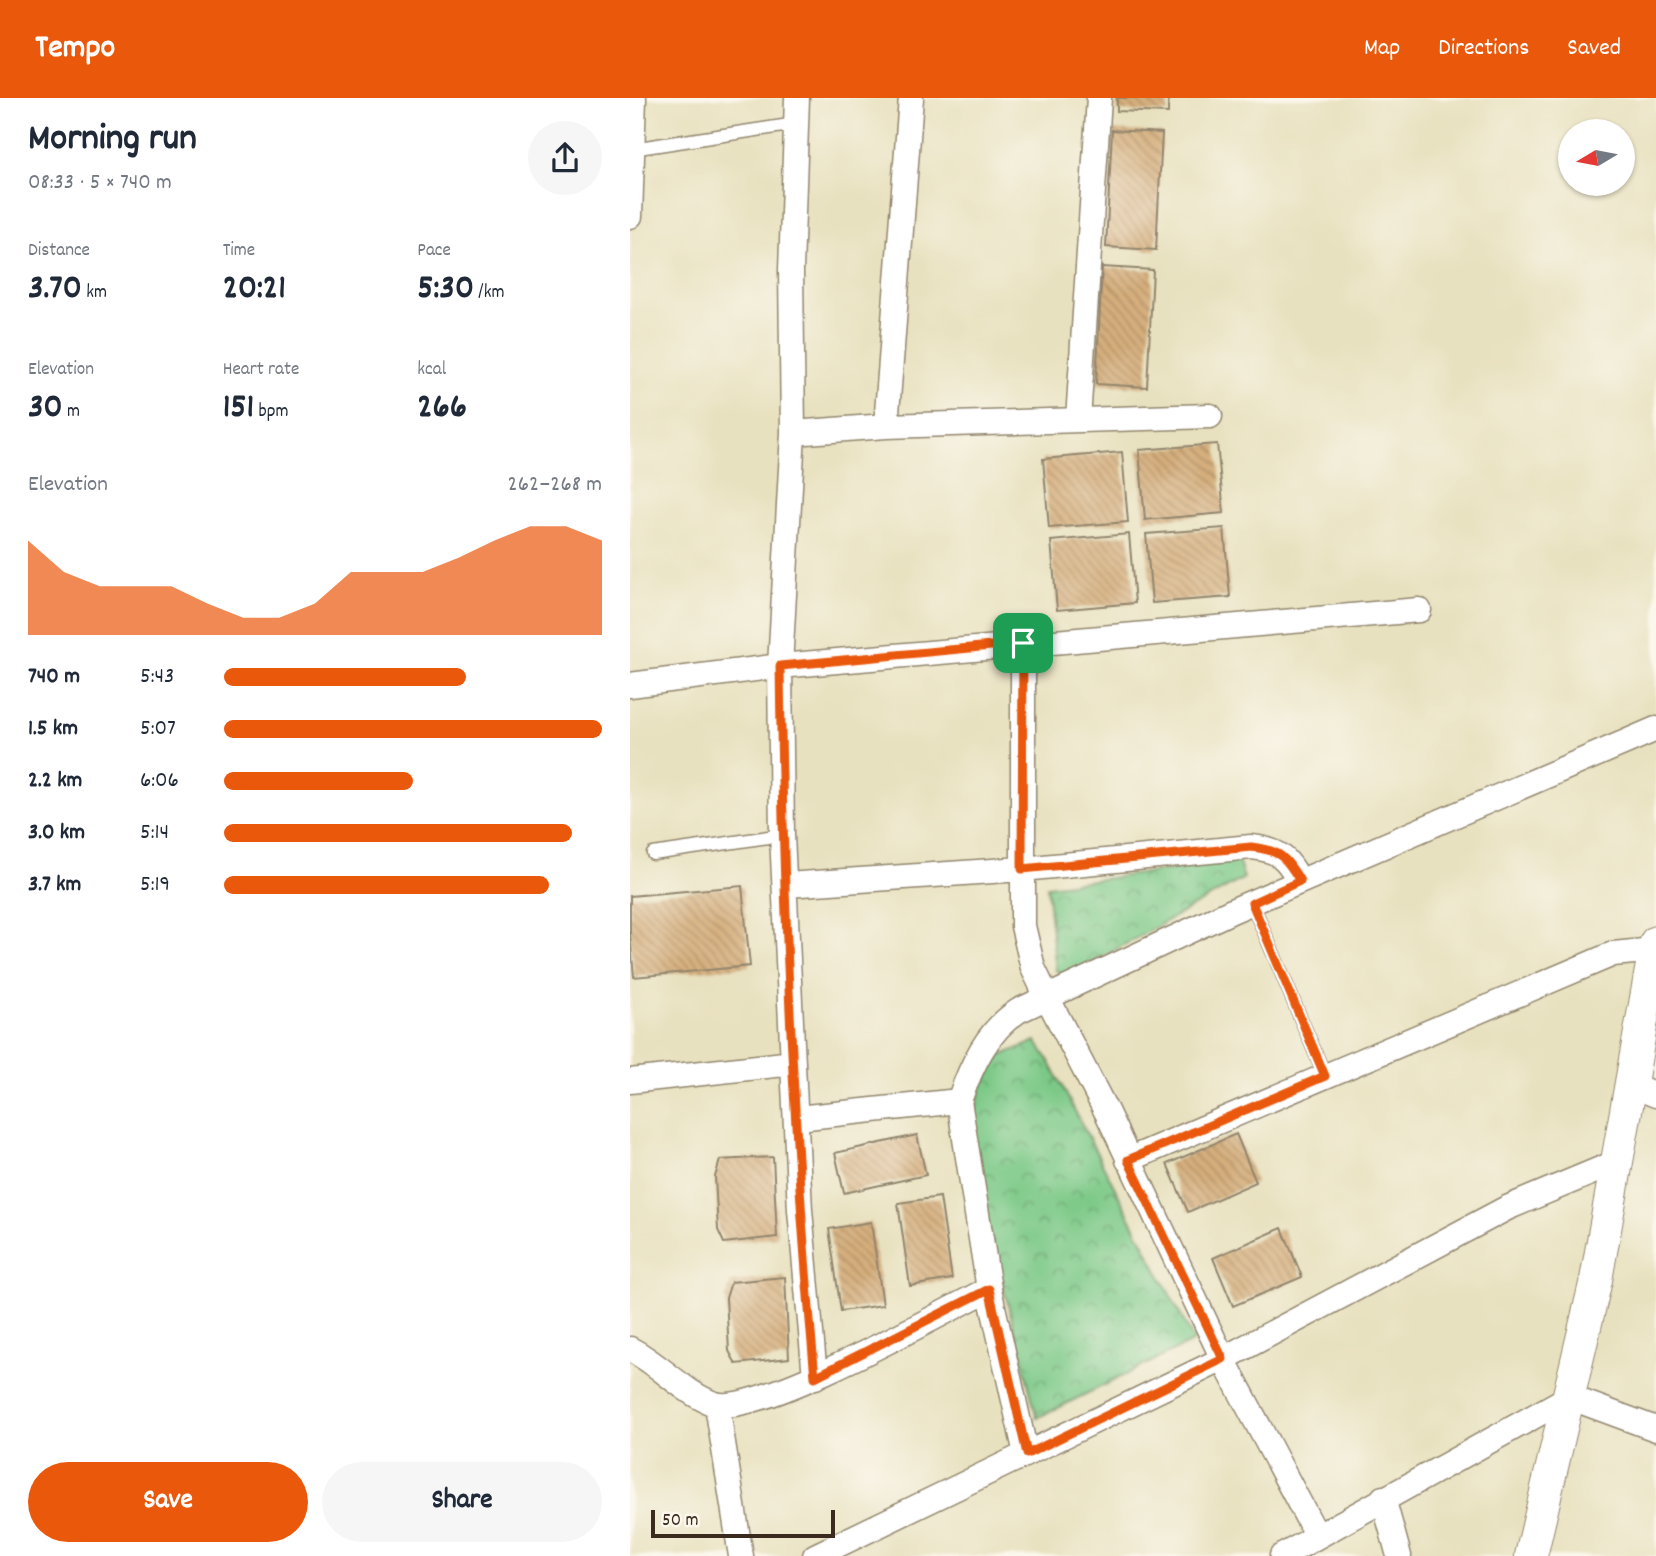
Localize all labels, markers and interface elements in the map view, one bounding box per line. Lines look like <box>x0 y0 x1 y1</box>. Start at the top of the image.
text: Tempo <box>35 26 115 73</box>
text: Map <box>1364 32 1400 66</box>
text: Directions <box>1438 32 1529 66</box>
text: Saved <box>1567 32 1621 66</box>
text: Morning run <box>28 113 197 168</box>
north arrow <box>1558 119 1634 196</box>
map controls <box>1558 119 1635 196</box>
button: share <box>528 121 602 195</box>
text: 08:33 · 5 × 740 m <box>28 167 172 200</box>
text: Distance <box>28 238 90 265</box>
text: Time <box>223 238 255 265</box>
text: Pace <box>417 238 451 265</box>
text: 3.70 <box>28 265 82 315</box>
text: 20:21 <box>223 265 286 315</box>
text: 5:30 <box>417 265 474 315</box>
text: km <box>82 280 107 307</box>
text: /km <box>474 280 505 307</box>
text: Elevation <box>28 357 94 384</box>
text: Heart rate <box>223 357 299 384</box>
text: kcal <box>417 357 446 384</box>
text: 30 <box>28 384 63 434</box>
text: 151 <box>223 384 254 434</box>
text: 266 <box>417 384 467 434</box>
text: m <box>63 399 80 426</box>
text: bpm <box>254 399 289 426</box>
text: Elevation <box>28 469 108 502</box>
text: 262–268 m <box>508 469 602 502</box>
pin <box>993 613 1053 673</box>
icon: arrive <box>1004 624 1042 662</box>
text: 740 m <box>28 661 80 694</box>
text: 5:43 <box>140 661 174 694</box>
text: 1.5 km <box>28 713 78 746</box>
text: 5:07 <box>140 713 176 746</box>
text: 2.2 km <box>28 765 82 798</box>
text: 6:06 <box>140 765 179 798</box>
text: 3.0 km <box>28 817 85 850</box>
text: 5:14 <box>140 817 169 850</box>
text: 3.7 km <box>28 869 81 902</box>
text: 5:19 <box>140 869 170 902</box>
button: Save <box>28 1462 308 1542</box>
button: Share <box>322 1462 602 1542</box>
scale bar <box>651 1507 835 1539</box>
text: 50 m <box>662 1508 699 1535</box>

